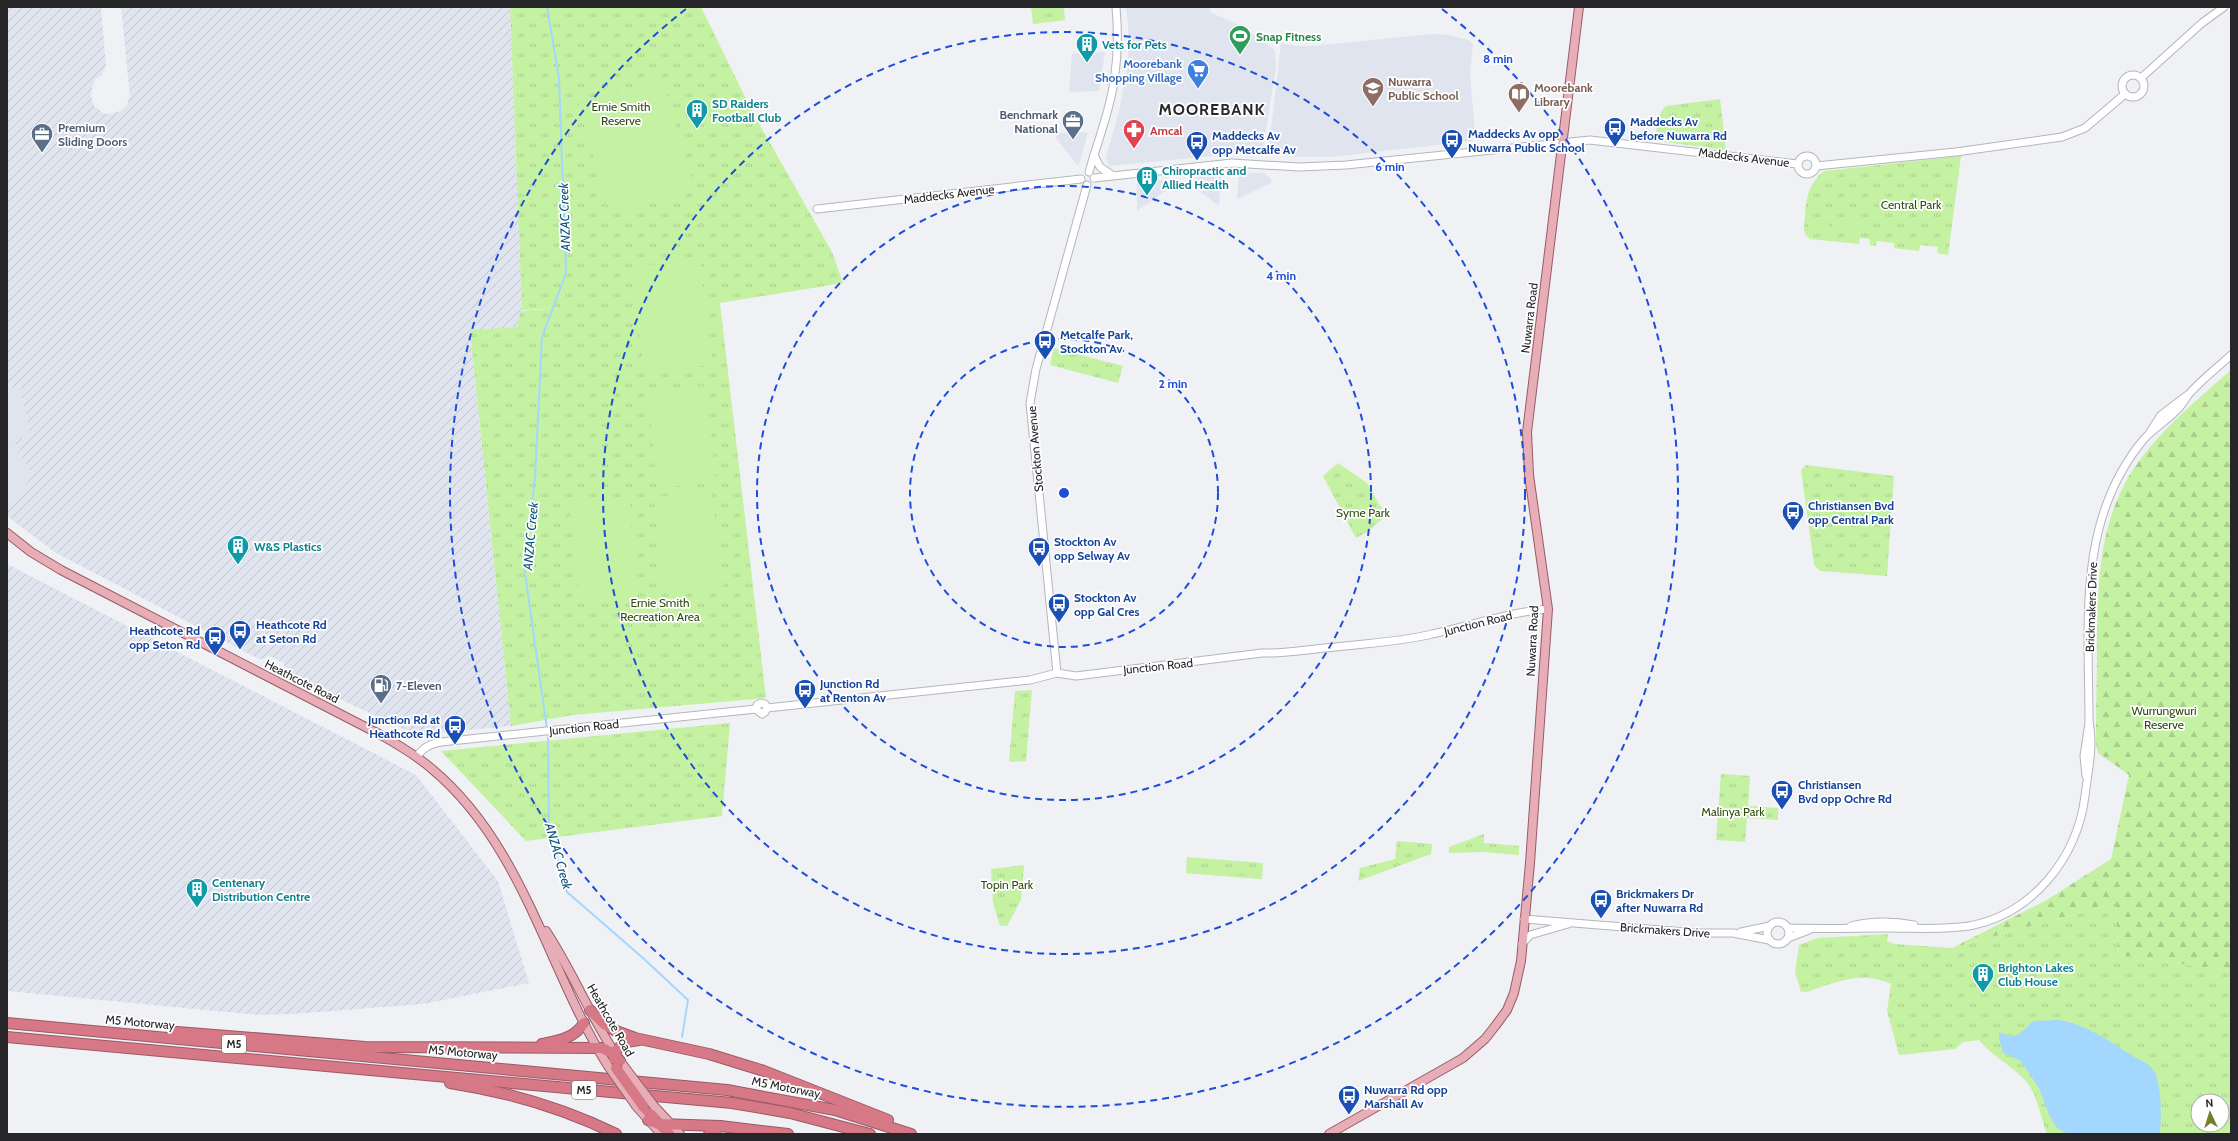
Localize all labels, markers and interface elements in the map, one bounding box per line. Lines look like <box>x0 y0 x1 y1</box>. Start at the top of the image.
sports icon: Snap Fitness <box>1227 23 1253 56</box>
place label: Snap Fitness <box>1256 29 1321 44</box>
building icon: Vets for Pets <box>1074 31 1100 64</box>
place label: Vets for Pets <box>1102 37 1167 52</box>
text: 8 min <box>1483 51 1513 66</box>
place label: Moorebank Shopping Village <box>1095 56 1182 85</box>
supermarket icon: Moorebank Shopping Village <box>1185 57 1211 90</box>
place label: Nuwarra Public School <box>1388 74 1459 103</box>
school or university icon: Nuwarra Public School <box>1360 75 1386 108</box>
place label: Moorebank Library <box>1534 80 1593 109</box>
library icon: Moorebank Library <box>1506 81 1532 114</box>
place label: SD Raiders Football Club <box>712 96 781 125</box>
building icon: SD Raiders Football Club <box>684 97 710 130</box>
park label: Ernie Smith Reserve <box>592 99 650 128</box>
district label: MOOREBANK <box>1158 100 1266 119</box>
place label: Benchmark National <box>999 107 1058 136</box>
office icon: Benchmark National <box>1060 108 1086 141</box>
place label: Maddecks Av before Nuwarra Rd <box>1630 114 1727 143</box>
bus stop icon: Maddecks Av before Nuwarra Rd <box>1602 115 1628 148</box>
pharmacy icon: Amcal <box>1121 117 1147 150</box>
place label: Premium Sliding Doors <box>58 120 127 149</box>
office icon: Premium Sliding Doors <box>29 121 55 154</box>
place label: Amcal <box>1150 123 1183 138</box>
place label: Maddecks Av opp Nuwarra Public School <box>1468 126 1585 155</box>
bus stop icon: Maddecks Av opp Nuwarra Public School <box>1439 127 1465 160</box>
place label: Maddecks Av opp Metcalfe Av <box>1212 128 1296 157</box>
bus stop icon: Maddecks Av opp Metcalfe Av <box>1184 129 1210 162</box>
street label: Maddecks Avenue <box>1698 144 1790 170</box>
text: 6 min <box>1375 159 1405 174</box>
place label: Chiropractic and Allied Health <box>1162 163 1246 192</box>
building icon: Chiropractic and Allied Health <box>1134 164 1160 197</box>
street label: Maddecks Avenue <box>903 181 995 207</box>
water label: ANZAC Creek <box>555 182 573 252</box>
park label: Central Park <box>1881 197 1942 212</box>
text: 4 min <box>1266 268 1296 283</box>
street label: Nuwarra Road <box>1517 282 1541 354</box>
place label: Metcalfe Park, Stockton Av <box>1060 327 1133 356</box>
bus stop icon: Metcalfe Park, Stockton Av <box>1032 328 1058 361</box>
text: 2 min <box>1159 376 1187 391</box>
street label: Stockton Avenue <box>1024 405 1046 493</box>
centre of rings <box>1057 486 1071 500</box>
place label: Christiansen Bvd opp Central Park <box>1808 498 1894 527</box>
bus stop icon: Christiansen Bvd opp Central Park <box>1780 499 1806 532</box>
water label: ANZAC Creek <box>519 501 541 572</box>
park label: Syme Park <box>1336 505 1391 520</box>
building icon: W&S Plastics <box>225 533 251 566</box>
place label: Stockton Av opp Selway Av <box>1054 534 1130 563</box>
bus stop icon: Stockton Av opp Selway Av <box>1026 535 1052 568</box>
place label: W&S Plastics <box>254 539 321 554</box>
street label: Brickmakers Drive <box>2082 562 2100 652</box>
place label: Stockton Av opp Gal Cres <box>1074 590 1140 619</box>
bus stop icon: Stockton Av opp Gal Cres <box>1046 591 1072 624</box>
park label: Ernie Smith Recreation Area <box>620 595 700 624</box>
street label: Nuwarra Road <box>1523 605 1541 677</box>
street label: Junction Road <box>1441 607 1514 639</box>
place label: Heathcote Rd at Seton Rd <box>256 617 327 646</box>
bus stop icon: Heathcote Rd at Seton Rd <box>227 618 253 651</box>
place label: Heathcote Rd opp Seton Rd <box>129 623 200 652</box>
bus stop icon: Heathcote Rd opp Seton Rd <box>202 624 228 657</box>
street label: Junction Road <box>1121 655 1194 677</box>
street label: Heathcote Road <box>262 656 342 706</box>
fuel station icon: 7-Eleven <box>368 672 394 705</box>
place label: Junction Rd at Renton Av <box>819 676 886 705</box>
bus stop icon: Junction Rd at Renton Av <box>792 677 818 710</box>
place label: 7-Eleven <box>396 678 442 693</box>
park label: Wurrungwuri Reserve <box>2131 703 2197 732</box>
place label: Junction Rd at Heathcote Rd <box>367 712 440 741</box>
bus stop icon: Junction Rd at Heathcote Rd <box>442 713 468 746</box>
street label: Junction Road <box>547 716 620 738</box>
place label: Christiansen Bvd opp Ochre Rd <box>1798 777 1892 806</box>
bus stop icon: Christiansen Bvd opp Ochre Rd <box>1769 778 1795 811</box>
park label: Malinya Park <box>1701 804 1765 819</box>
water label: ANZAC Creek <box>542 820 576 891</box>
place label: Centenary Distribution Centre <box>212 875 310 904</box>
building icon: Centenary Distribution Centre <box>184 876 210 909</box>
park label: Topin Park <box>981 877 1034 892</box>
place label: Brickmakers Dr after Nuwarra Rd <box>1616 886 1703 915</box>
bus stop icon: Brickmakers Dr after Nuwarra Rd <box>1588 887 1614 920</box>
street label: Brickmakers Drive <box>1620 919 1710 941</box>
place label: Brighton Lakes Club House <box>1998 960 2074 989</box>
building icon: Brighton Lakes Club House <box>1970 961 1996 994</box>
street label: Heathcote Road <box>584 981 638 1059</box>
street label: M5 Motorway <box>105 1011 175 1033</box>
road number: M5 <box>222 1035 246 1053</box>
street label: M5 Motorway <box>428 1041 498 1063</box>
street label: M5 Motorway <box>750 1073 822 1101</box>
road number: M5 <box>572 1081 596 1099</box>
place label: Nuwarra Rd opp Marshall Av <box>1364 1082 1448 1111</box>
bus stop icon: Nuwarra Rd opp Marshall Av <box>1336 1083 1362 1116</box>
north arrow <box>2190 1093 2230 1133</box>
text: N <box>2205 1096 2214 1110</box>

